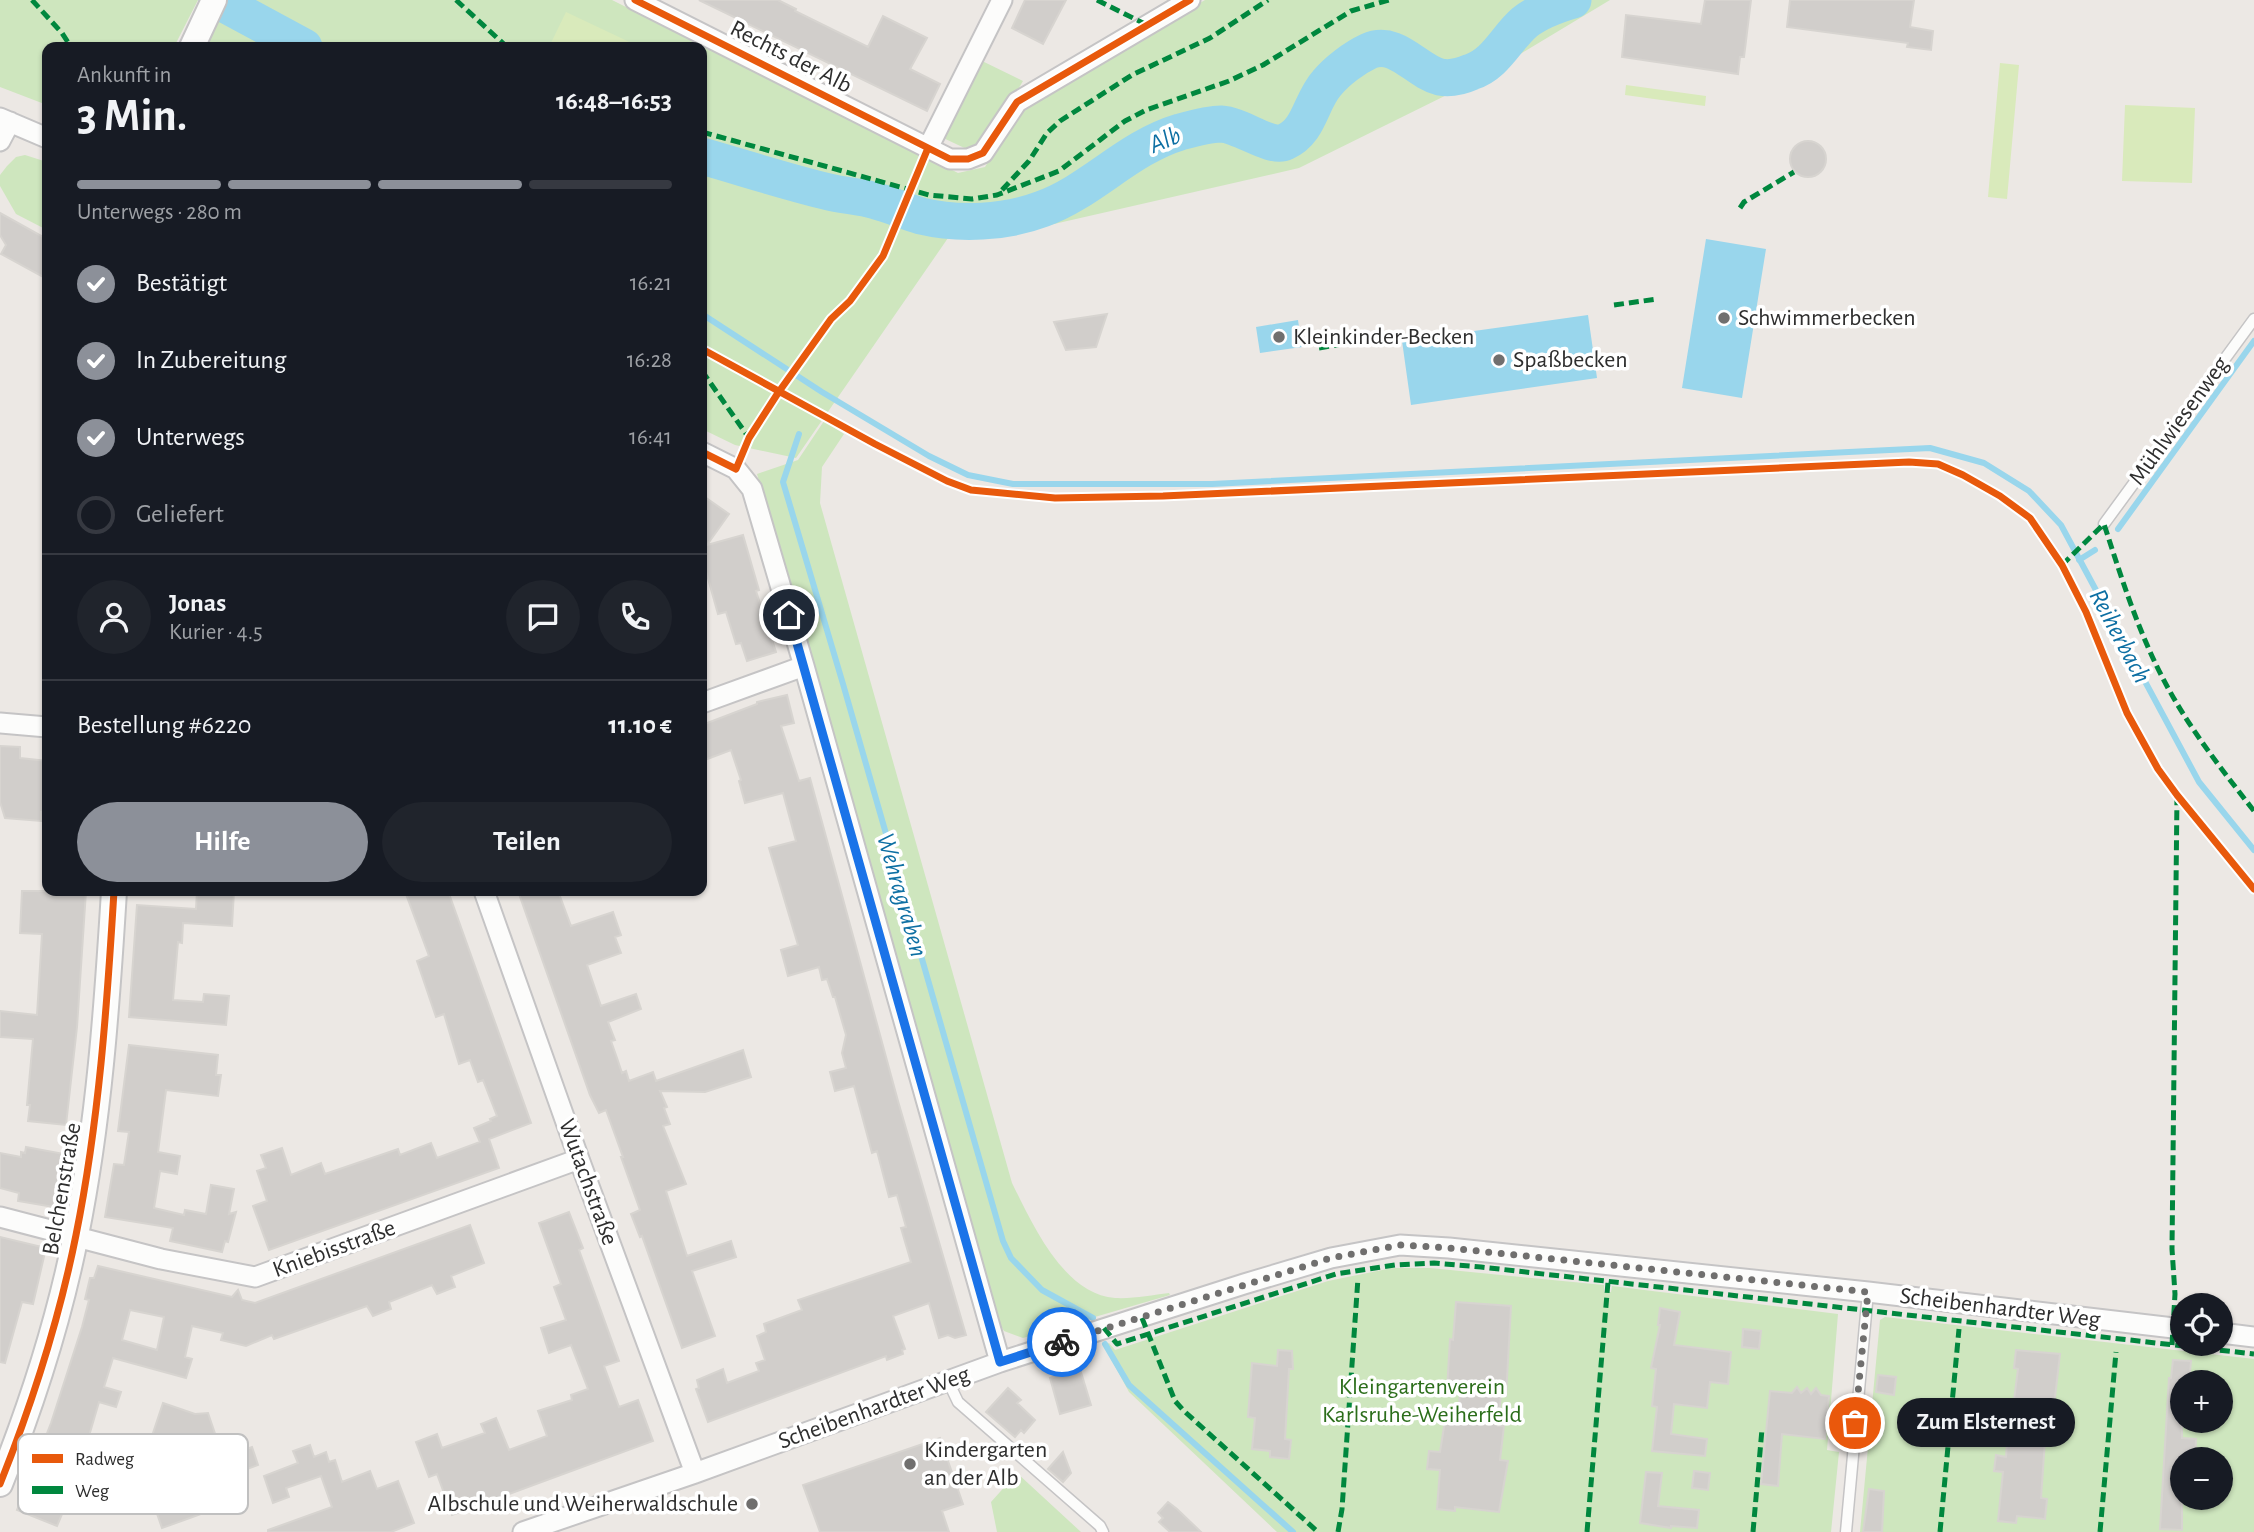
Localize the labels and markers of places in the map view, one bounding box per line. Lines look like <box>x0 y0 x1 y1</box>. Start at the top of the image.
place label: Schwimmerbecken <box>1738 306 1916 330</box>
marker: Schwimmerbecken <box>1716 310 1732 326</box>
place label: Kleinkinder-Becken <box>1293 325 1475 349</box>
marker: Kleinkinder-Becken <box>1271 329 1287 345</box>
place label: Spaßbecken <box>1513 348 1628 372</box>
marker: Spaßbecken <box>1491 352 1507 368</box>
pin <box>759 585 819 645</box>
pin <box>1825 1393 1885 1453</box>
callout: Zum Elsternest <box>1897 1398 2076 1448</box>
place label: Kindergarten an der Alb <box>924 1438 1047 1490</box>
marker: Kindergarten an der Alb <box>902 1456 918 1472</box>
place label: Albschule und Weiherwaldschule <box>427 1492 738 1516</box>
marker: Albschule und Weiherwaldschule <box>744 1496 760 1512</box>

